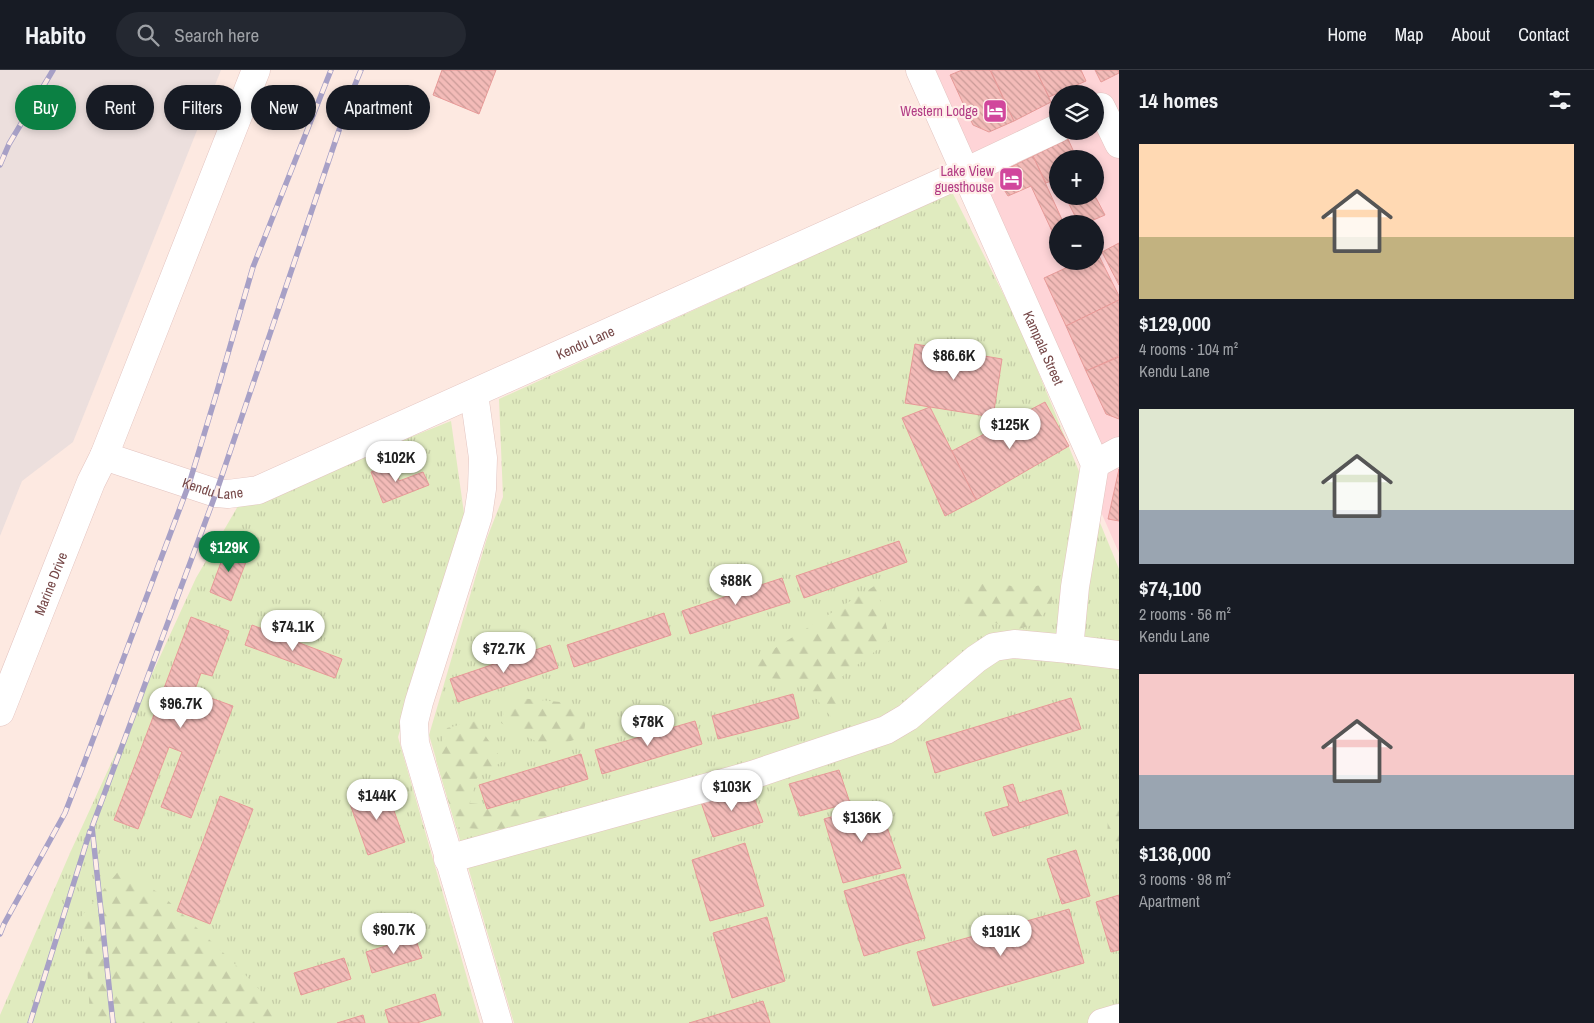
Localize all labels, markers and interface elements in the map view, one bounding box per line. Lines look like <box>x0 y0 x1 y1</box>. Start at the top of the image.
search box <box>116 12 466 57</box>
text: Habito <box>25 19 86 51</box>
icon: search <box>134 21 162 49</box>
text: Search here <box>174 22 259 48</box>
text: Home <box>1327 22 1367 47</box>
text: Map <box>1395 22 1424 47</box>
text: About <box>1452 22 1490 47</box>
text: Contact <box>1518 22 1569 47</box>
chip: Buy <box>15 85 76 130</box>
chip: Rent <box>86 85 154 130</box>
chip: Filters <box>164 85 241 130</box>
chip: New <box>251 85 316 130</box>
chip: Apartment <box>326 85 430 130</box>
map controls <box>1049 85 1104 270</box>
button: layers <box>1049 85 1104 140</box>
text: 14 homes <box>1139 86 1218 115</box>
icon: filters <box>1546 86 1574 114</box>
hotel icon: Western Lodge <box>982 98 1008 124</box>
place label: Western Lodge <box>900 102 978 120</box>
button: + <box>1049 150 1104 205</box>
place label: Lake View guesthouse <box>935 162 995 196</box>
hotel icon: Lake View guesthouse <box>998 166 1024 192</box>
icon: home <box>1312 176 1402 266</box>
button: − <box>1049 215 1104 270</box>
street label: Kampala Street <box>1019 308 1068 388</box>
text: $129,000 <box>1139 309 1211 338</box>
street label: Kendu Lane <box>553 322 617 364</box>
pin: $86.6K <box>913 338 995 381</box>
text: 4 rooms · 104 m² <box>1139 338 1238 360</box>
text: $86.6K <box>933 344 975 366</box>
text: Kendu Lane <box>1139 360 1210 382</box>
pin: $125K <box>975 408 1045 450</box>
text: $125K <box>991 413 1029 435</box>
pin: $102K <box>361 440 431 483</box>
icon: home <box>1312 441 1402 531</box>
text: $102K <box>377 446 415 468</box>
street label: Kendu Lane <box>180 473 244 503</box>
pin: $129K <box>194 530 264 573</box>
text: $129K <box>210 536 248 558</box>
street label: Marine Drive <box>30 549 71 618</box>
pin: $88K <box>706 564 766 606</box>
text: $88K <box>720 569 752 591</box>
text: $74,100 <box>1139 574 1201 603</box>
text: 2 rooms · 56 m² <box>1139 603 1231 625</box>
pin: $74.1K <box>252 610 334 652</box>
text: $74.1K <box>272 615 314 637</box>
text: Kendu Lane <box>1139 625 1210 647</box>
pin: $72.7K <box>463 632 545 674</box>
text: $72.7K <box>483 637 525 659</box>
pin: $96.7K <box>140 686 222 729</box>
text: $96.7K <box>160 692 202 714</box>
pin: $78K <box>618 704 678 747</box>
icon: home <box>1312 706 1402 796</box>
text: $78K <box>632 710 664 732</box>
pin: $103K <box>697 770 767 812</box>
text: $103K <box>713 775 751 797</box>
pin: $144K <box>342 778 412 821</box>
text: $144K <box>358 784 396 806</box>
pin: $136K <box>827 800 897 843</box>
text: $136K <box>843 806 881 828</box>
text: $136,000 <box>1139 839 1211 868</box>
text: 3 rooms · 98 m² <box>1139 868 1231 890</box>
text: Apartment <box>1139 890 1200 912</box>
pin: $90.7K <box>353 912 435 955</box>
pin: $191K <box>966 914 1036 957</box>
text: $90.7K <box>373 918 415 940</box>
text: $191K <box>982 920 1020 942</box>

